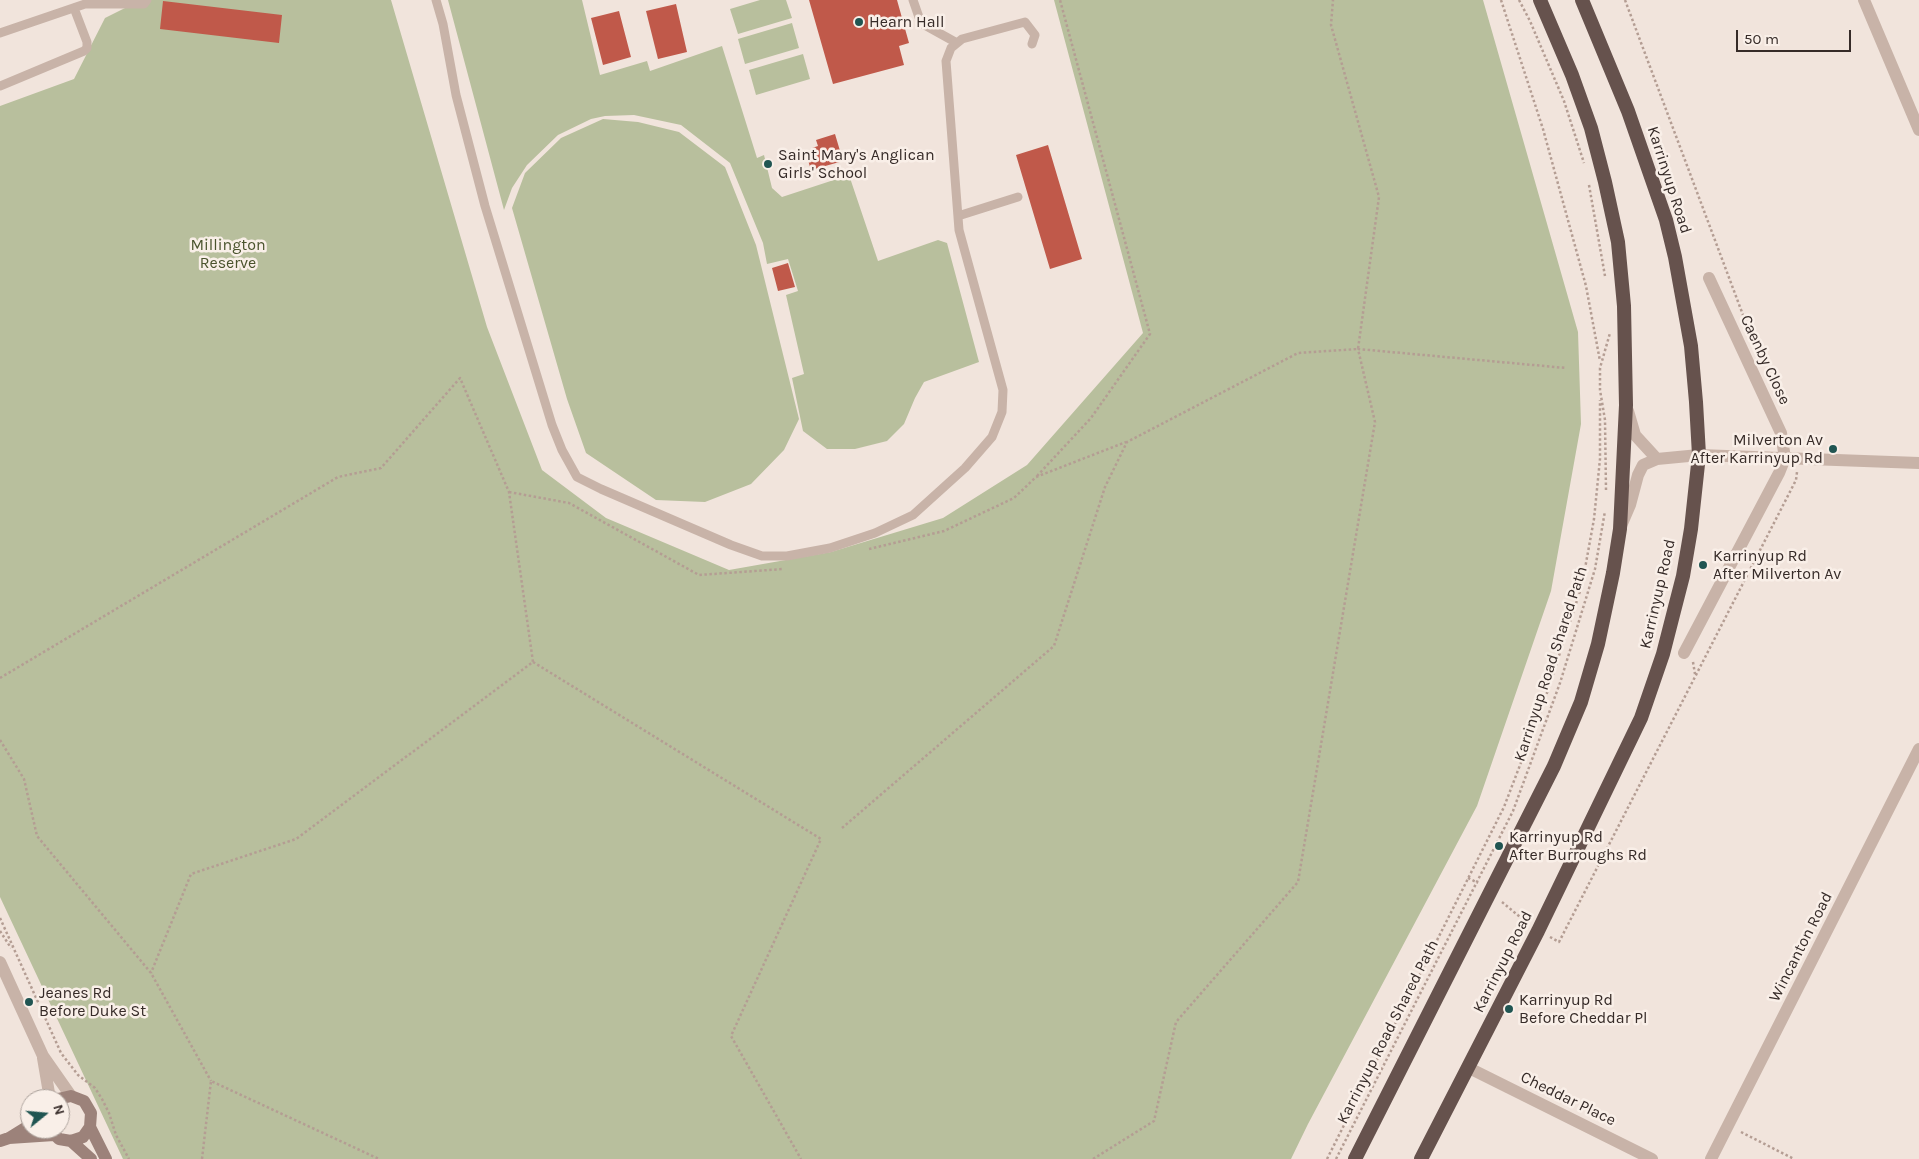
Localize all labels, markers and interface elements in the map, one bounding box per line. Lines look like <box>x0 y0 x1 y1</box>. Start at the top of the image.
place label: Hearn Hall <box>869 12 944 32</box>
marker: Hearn Hall <box>853 16 865 28</box>
scale bar <box>1739 20 1854 52</box>
text: 50 m <box>1744 30 1779 48</box>
street label: Karrinyup Road <box>1643 124 1695 236</box>
place label: Saint Mary's Anglican Girls' School <box>778 145 935 183</box>
marker: Saint Mary's Anglican Girls' School <box>762 158 774 170</box>
park label: Millington Reserve <box>190 235 266 273</box>
street label: Caenby Close <box>1736 312 1794 408</box>
place label: Milverton Av After Karrinyup Rd <box>1691 430 1823 468</box>
marker: Milverton Av After Karrinyup Rd <box>1827 443 1839 455</box>
street label: Karrinyup Road <box>1636 537 1680 651</box>
place label: Karrinyup Rd After Milverton Av <box>1713 546 1841 584</box>
marker: Karrinyup Rd After Milverton Av <box>1697 559 1709 571</box>
street label: Karrinyup Road Shared Path <box>1510 564 1592 764</box>
place label: Karrinyup Rd After Burroughs Rd <box>1509 827 1647 865</box>
marker: Karrinyup Rd After Burroughs Rd <box>1493 840 1505 852</box>
street label: Wincanton Road <box>1765 889 1837 1005</box>
street label: Karrinyup Road <box>1469 908 1537 1016</box>
street label: Karrinyup Road Shared Path <box>1333 937 1443 1127</box>
place label: Jeanes Rd Before Duke St <box>39 983 146 1021</box>
place label: Karrinyup Rd Before Cheddar Pl <box>1519 990 1648 1028</box>
marker: Jeanes Rd Before Duke St <box>23 996 35 1008</box>
marker: Karrinyup Rd Before Cheddar Pl <box>1503 1003 1515 1015</box>
street label: Cheddar Place <box>1517 1068 1619 1130</box>
north arrow <box>20 1089 70 1139</box>
text: N <box>49 1102 68 1117</box>

